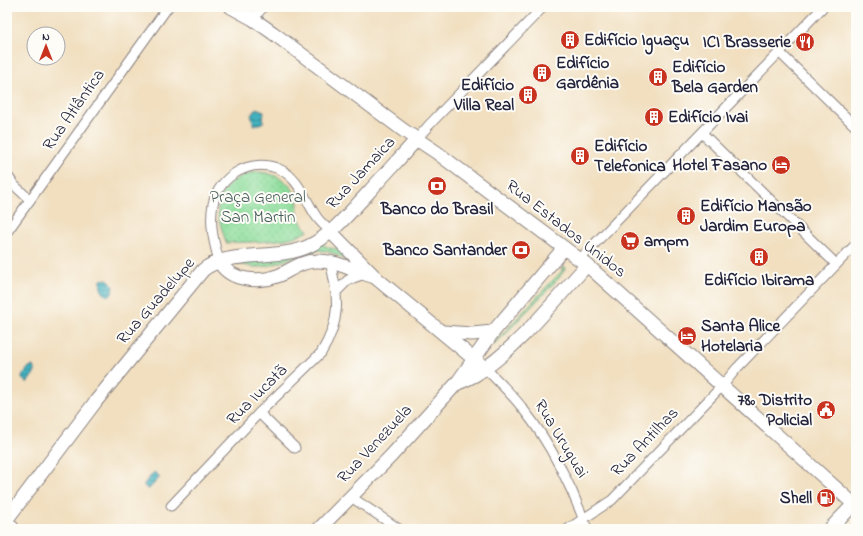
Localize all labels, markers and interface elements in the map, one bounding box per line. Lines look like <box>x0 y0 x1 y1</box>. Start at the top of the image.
north arrow <box>26 26 66 66</box>
place label: Edifício Iguaçu <box>584 28 690 55</box>
text: N <box>42 29 50 45</box>
building icon: Edifício Iguaçu <box>559 29 581 51</box>
place label: ICI Brasserie <box>703 30 792 55</box>
restaurant icon: ICI Brasserie <box>794 31 816 53</box>
place label: Edifício Gardênia <box>556 51 619 96</box>
place label: Edifício Bela Garden <box>671 55 759 100</box>
building icon: Edifício Gardênia <box>531 62 553 84</box>
street label: Rua Atlântica <box>37 64 111 156</box>
building icon: Edifício Bela Garden <box>647 66 669 88</box>
place label: Edifício Villa Real <box>453 73 514 118</box>
building icon: Edifício Villa Real <box>517 84 539 106</box>
place label: Edifício Ivai <box>668 105 748 130</box>
building icon: Edifício Ivai <box>643 106 665 128</box>
street label: Rua Jamaica <box>320 131 402 215</box>
place label: Edifício Telefonica <box>594 134 666 179</box>
building icon: Edifício Telefonica <box>569 145 591 167</box>
place label: Hotel Fasano <box>673 153 767 178</box>
hotel icon: Hotel Fasano <box>770 154 792 176</box>
street label: Rua Estados Unidos <box>500 174 632 284</box>
bank icon: Banco do Brasil <box>426 175 448 197</box>
park label: Praça General San Martin <box>210 185 306 230</box>
place label: Edifício Mansão Jardim Europa <box>700 194 812 239</box>
place label: Banco do Brasil <box>380 197 494 222</box>
building icon: Edifício Mansão Jardim Europa <box>675 205 697 227</box>
place label: ampm <box>644 229 689 254</box>
supermarket icon: ampm <box>619 230 641 252</box>
place label: Banco Santander <box>382 238 508 263</box>
bank icon: Banco Santander <box>510 239 532 261</box>
building icon: Edifício Ibirama <box>748 246 770 268</box>
street label: Rua Guadelupe <box>111 252 201 350</box>
place label: Edifício Ibirama <box>704 268 814 293</box>
place label: Santa Alice Hotelaria <box>701 314 782 359</box>
hotel icon: Santa Alice Hotelaria <box>676 325 698 347</box>
street label: Rua Iucatã <box>221 359 293 431</box>
place label: 78º Distrito Policial <box>737 388 812 433</box>
street label: Rua Uruguai <box>526 395 594 484</box>
street label: Rua Venezuela <box>332 399 418 489</box>
public building icon: 78º Distrito Policial <box>815 399 837 421</box>
street label: Rua Antilhas <box>605 401 685 483</box>
place label: Shell <box>780 486 812 511</box>
fuel station icon: Shell <box>815 487 837 509</box>

